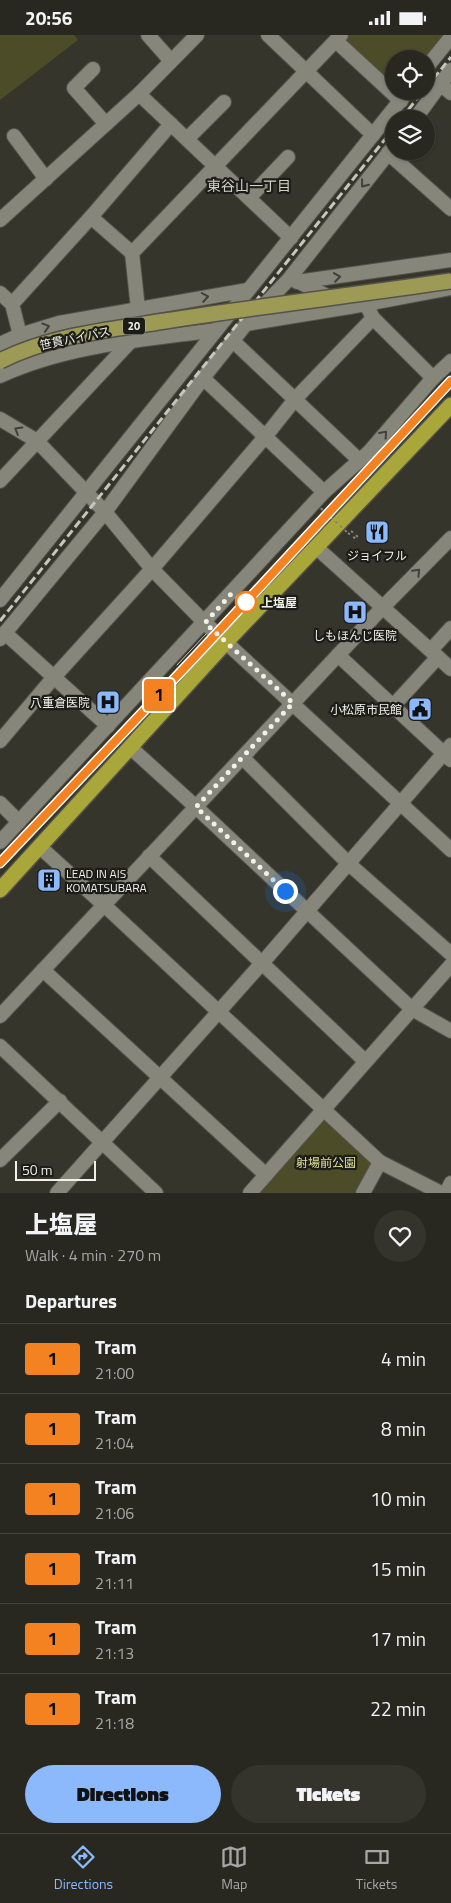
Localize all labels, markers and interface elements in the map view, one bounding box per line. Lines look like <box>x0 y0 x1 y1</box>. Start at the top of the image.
text: 20:56 <box>25 3 72 32</box>
map controls <box>385 50 435 160</box>
button: locate <box>385 50 435 100</box>
button: layers <box>385 110 435 160</box>
district label: 東谷山一丁目 <box>207 175 291 196</box>
one-way arrow <box>360 179 369 188</box>
one-way arrow <box>333 272 341 283</box>
one-way arrow <box>201 293 210 303</box>
road number: 20 <box>123 317 145 335</box>
street label: 笹貫バイパス <box>38 321 112 355</box>
one-way arrow <box>41 323 49 333</box>
one-way arrow <box>15 427 24 437</box>
one-way arrow <box>379 430 388 439</box>
restaurant icon: ジョイフル <box>364 519 390 545</box>
place label: ジョイフル <box>347 546 407 565</box>
one-way arrow <box>411 569 420 578</box>
marker: 上塩屋 <box>235 591 257 613</box>
place label: 上塩屋 <box>261 593 297 612</box>
hospital icon: しもほんじ医院 <box>342 599 368 625</box>
place label: しもほんじ医院 <box>313 626 397 645</box>
line badge: 1 <box>143 679 175 711</box>
text: 1 <box>154 681 164 708</box>
hospital icon: 八重倉医院 <box>95 689 121 715</box>
place label: 八重倉医院 <box>30 693 90 712</box>
public building icon: 小松原市民館 <box>407 696 433 722</box>
place label: 小松原市民館 <box>330 700 402 719</box>
place label: LEAD IN AIS KOMATSUBARA <box>66 864 147 897</box>
building icon: LEAD IN AIS KOMATSUBARA <box>36 867 62 893</box>
your location <box>273 879 298 904</box>
park label: 射場前公園 <box>296 1153 356 1172</box>
scale bar <box>15 1158 96 1181</box>
text: 50 m <box>22 1159 52 1180</box>
text: 上塩屋 <box>25 1206 97 1242</box>
button: heart <box>374 1210 426 1262</box>
text: Walk · 4 min · 270 m <box>25 1243 161 1267</box>
text: Departures <box>25 1286 117 1315</box>
text: Tram <box>95 1332 137 1361</box>
text: 4 min <box>381 1344 426 1373</box>
text: 1 <box>47 1345 58 1372</box>
text: 21:00 <box>95 1361 134 1385</box>
text: Tram <box>95 1402 137 1431</box>
text: 8 min <box>381 1414 426 1443</box>
text: 1 <box>47 1415 58 1442</box>
text: 21:04 <box>95 1431 134 1455</box>
text: Tram <box>95 1472 137 1501</box>
text: 10 min <box>370 1484 426 1513</box>
text: 1 <box>47 1485 58 1512</box>
text: 21:06 <box>95 1501 134 1525</box>
text: Tram <box>95 1542 137 1571</box>
text: 15 min <box>370 1554 426 1583</box>
text: 1 <box>47 1555 58 1582</box>
text: 21:11 <box>95 1571 134 1595</box>
text: Tram <box>95 1612 137 1641</box>
text: 17 min <box>370 1624 426 1653</box>
text: 1 <box>47 1625 58 1652</box>
text: 21:13 <box>95 1641 134 1665</box>
text: Tram <box>95 1682 137 1711</box>
text: 22 min <box>370 1694 426 1723</box>
text: 1 <box>47 1695 58 1722</box>
text: 21:18 <box>95 1711 134 1735</box>
button: Directions <box>25 1765 221 1823</box>
button: Tickets <box>231 1765 426 1823</box>
tab: Directions <box>54 1843 113 1894</box>
tab: Map <box>220 1843 248 1894</box>
tab: Tickets <box>356 1843 397 1894</box>

